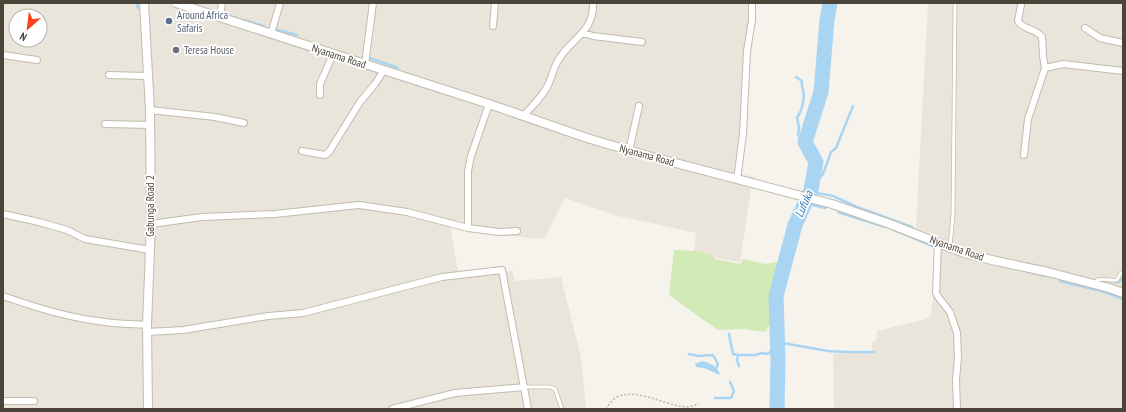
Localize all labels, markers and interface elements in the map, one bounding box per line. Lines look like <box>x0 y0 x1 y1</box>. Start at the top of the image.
north arrow <box>8 8 48 48</box>
place label: Around Africa Safaris <box>177 8 228 35</box>
marker: Around Africa Safaris <box>164 16 174 26</box>
text: N <box>17 29 29 44</box>
street label: Nyanama Road <box>310 41 368 71</box>
place label: Teresa House <box>184 43 234 57</box>
marker: Teresa House <box>171 45 181 55</box>
street label: Nyanama Road <box>618 141 676 169</box>
street label: Gabunga Road 2 <box>143 175 157 237</box>
water label: Lufuka <box>791 187 817 220</box>
street label: Nyanama Road <box>928 232 986 264</box>

